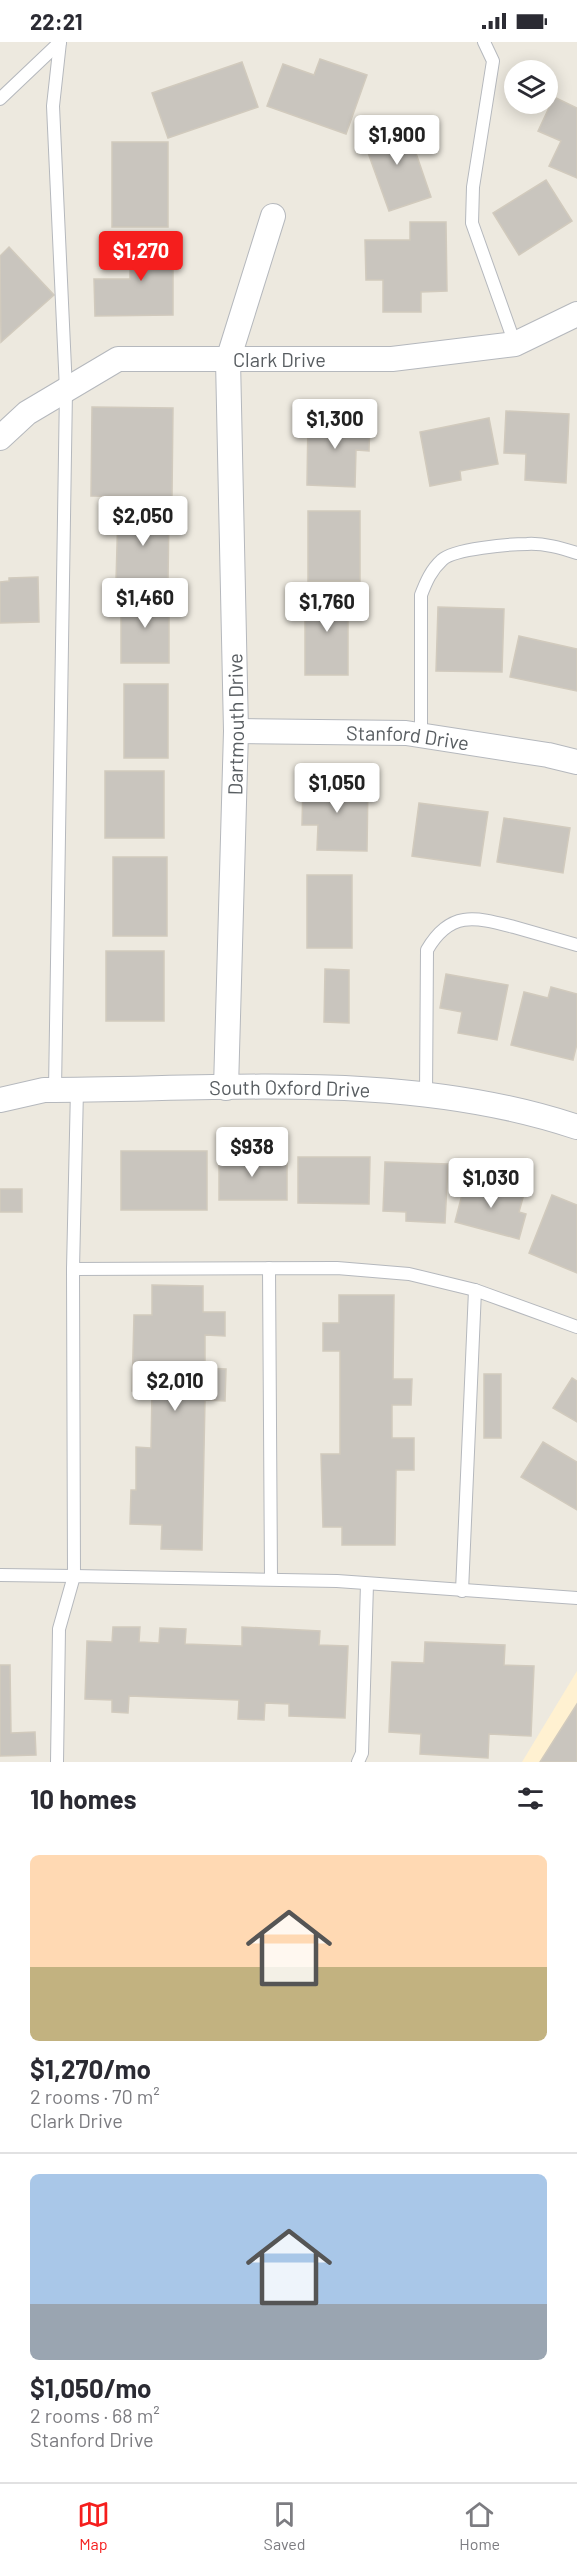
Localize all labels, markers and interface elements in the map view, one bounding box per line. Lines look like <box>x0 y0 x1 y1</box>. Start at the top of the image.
text: 22:21 <box>30 8 83 34</box>
map controls <box>504 60 558 114</box>
button: layers <box>504 60 558 114</box>
pin: $1,900 <box>348 115 446 166</box>
text: $1,900 <box>368 122 426 146</box>
pin: $1,270 <box>92 231 190 282</box>
text: $1,270 <box>113 238 169 262</box>
street label: Clark Drive <box>233 347 326 371</box>
pin: $1,300 <box>286 399 384 450</box>
text: $1,300 <box>306 406 364 430</box>
pin: $2,050 <box>94 496 192 547</box>
text: $2,050 <box>113 503 174 527</box>
pin: $1,460 <box>96 578 194 629</box>
pin: $1,760 <box>278 582 376 633</box>
text: $1,460 <box>116 585 174 609</box>
text: $1,760 <box>299 589 355 613</box>
street label: Dartmouth Drive <box>222 653 248 795</box>
street label: Stanford Drive <box>346 720 471 755</box>
pin: $1,050 <box>288 763 386 814</box>
text: $1,050 <box>309 770 365 794</box>
street label: South Oxford Drive <box>209 1075 371 1102</box>
pin: $938 <box>216 1127 288 1178</box>
text: $938 <box>230 1134 274 1158</box>
pin: $1,030 <box>442 1158 540 1209</box>
text: $1,030 <box>463 1165 519 1189</box>
pin: $2,010 <box>126 1361 224 1412</box>
text: $2,010 <box>146 1368 204 1392</box>
icon: filters <box>514 1782 547 1815</box>
text: 10 homes <box>30 1783 137 1814</box>
icon: home <box>235 1894 343 2002</box>
text: $1,270/mo <box>30 2053 151 2084</box>
text: 2 rooms · 70 m² <box>30 2084 160 2108</box>
text: Clark Drive <box>30 2108 123 2132</box>
icon: home <box>235 2213 343 2321</box>
text: $1,050/mo <box>30 2372 152 2403</box>
text: 2 rooms · 68 m² <box>30 2403 160 2427</box>
text: Stanford Drive <box>30 2427 154 2451</box>
tab: Map <box>77 2498 110 2553</box>
tab: Saved <box>264 2498 306 2553</box>
tab: Home <box>459 2498 500 2553</box>

